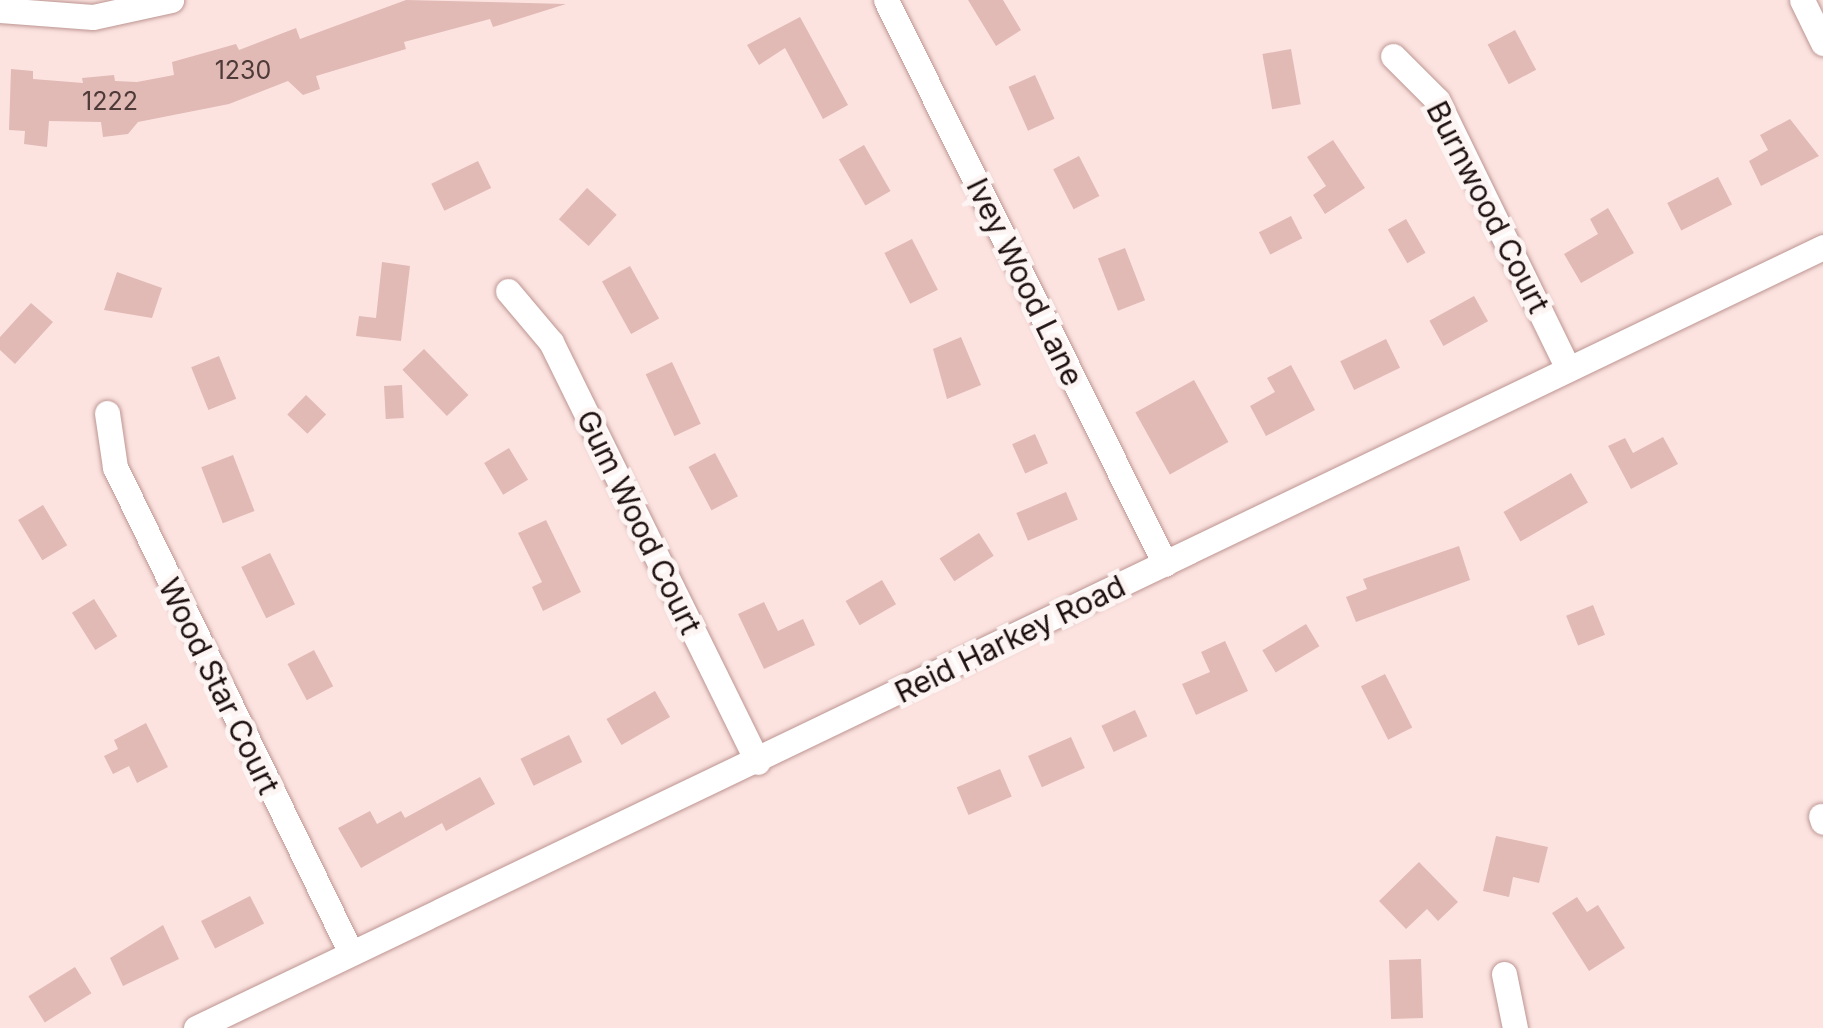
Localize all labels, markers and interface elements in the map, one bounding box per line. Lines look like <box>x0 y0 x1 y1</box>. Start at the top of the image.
house number: 1230 <box>215 55 271 85</box>
house number: 1222 <box>82 86 138 116</box>
street label: Burnwood Court <box>1419 95 1557 319</box>
street label: Ivey Wood Lane <box>959 172 1091 392</box>
street label: Gum Wood Court <box>569 404 709 640</box>
street label: Reid Harkey Road <box>889 568 1131 710</box>
street label: Wood Star Court <box>151 572 287 800</box>

